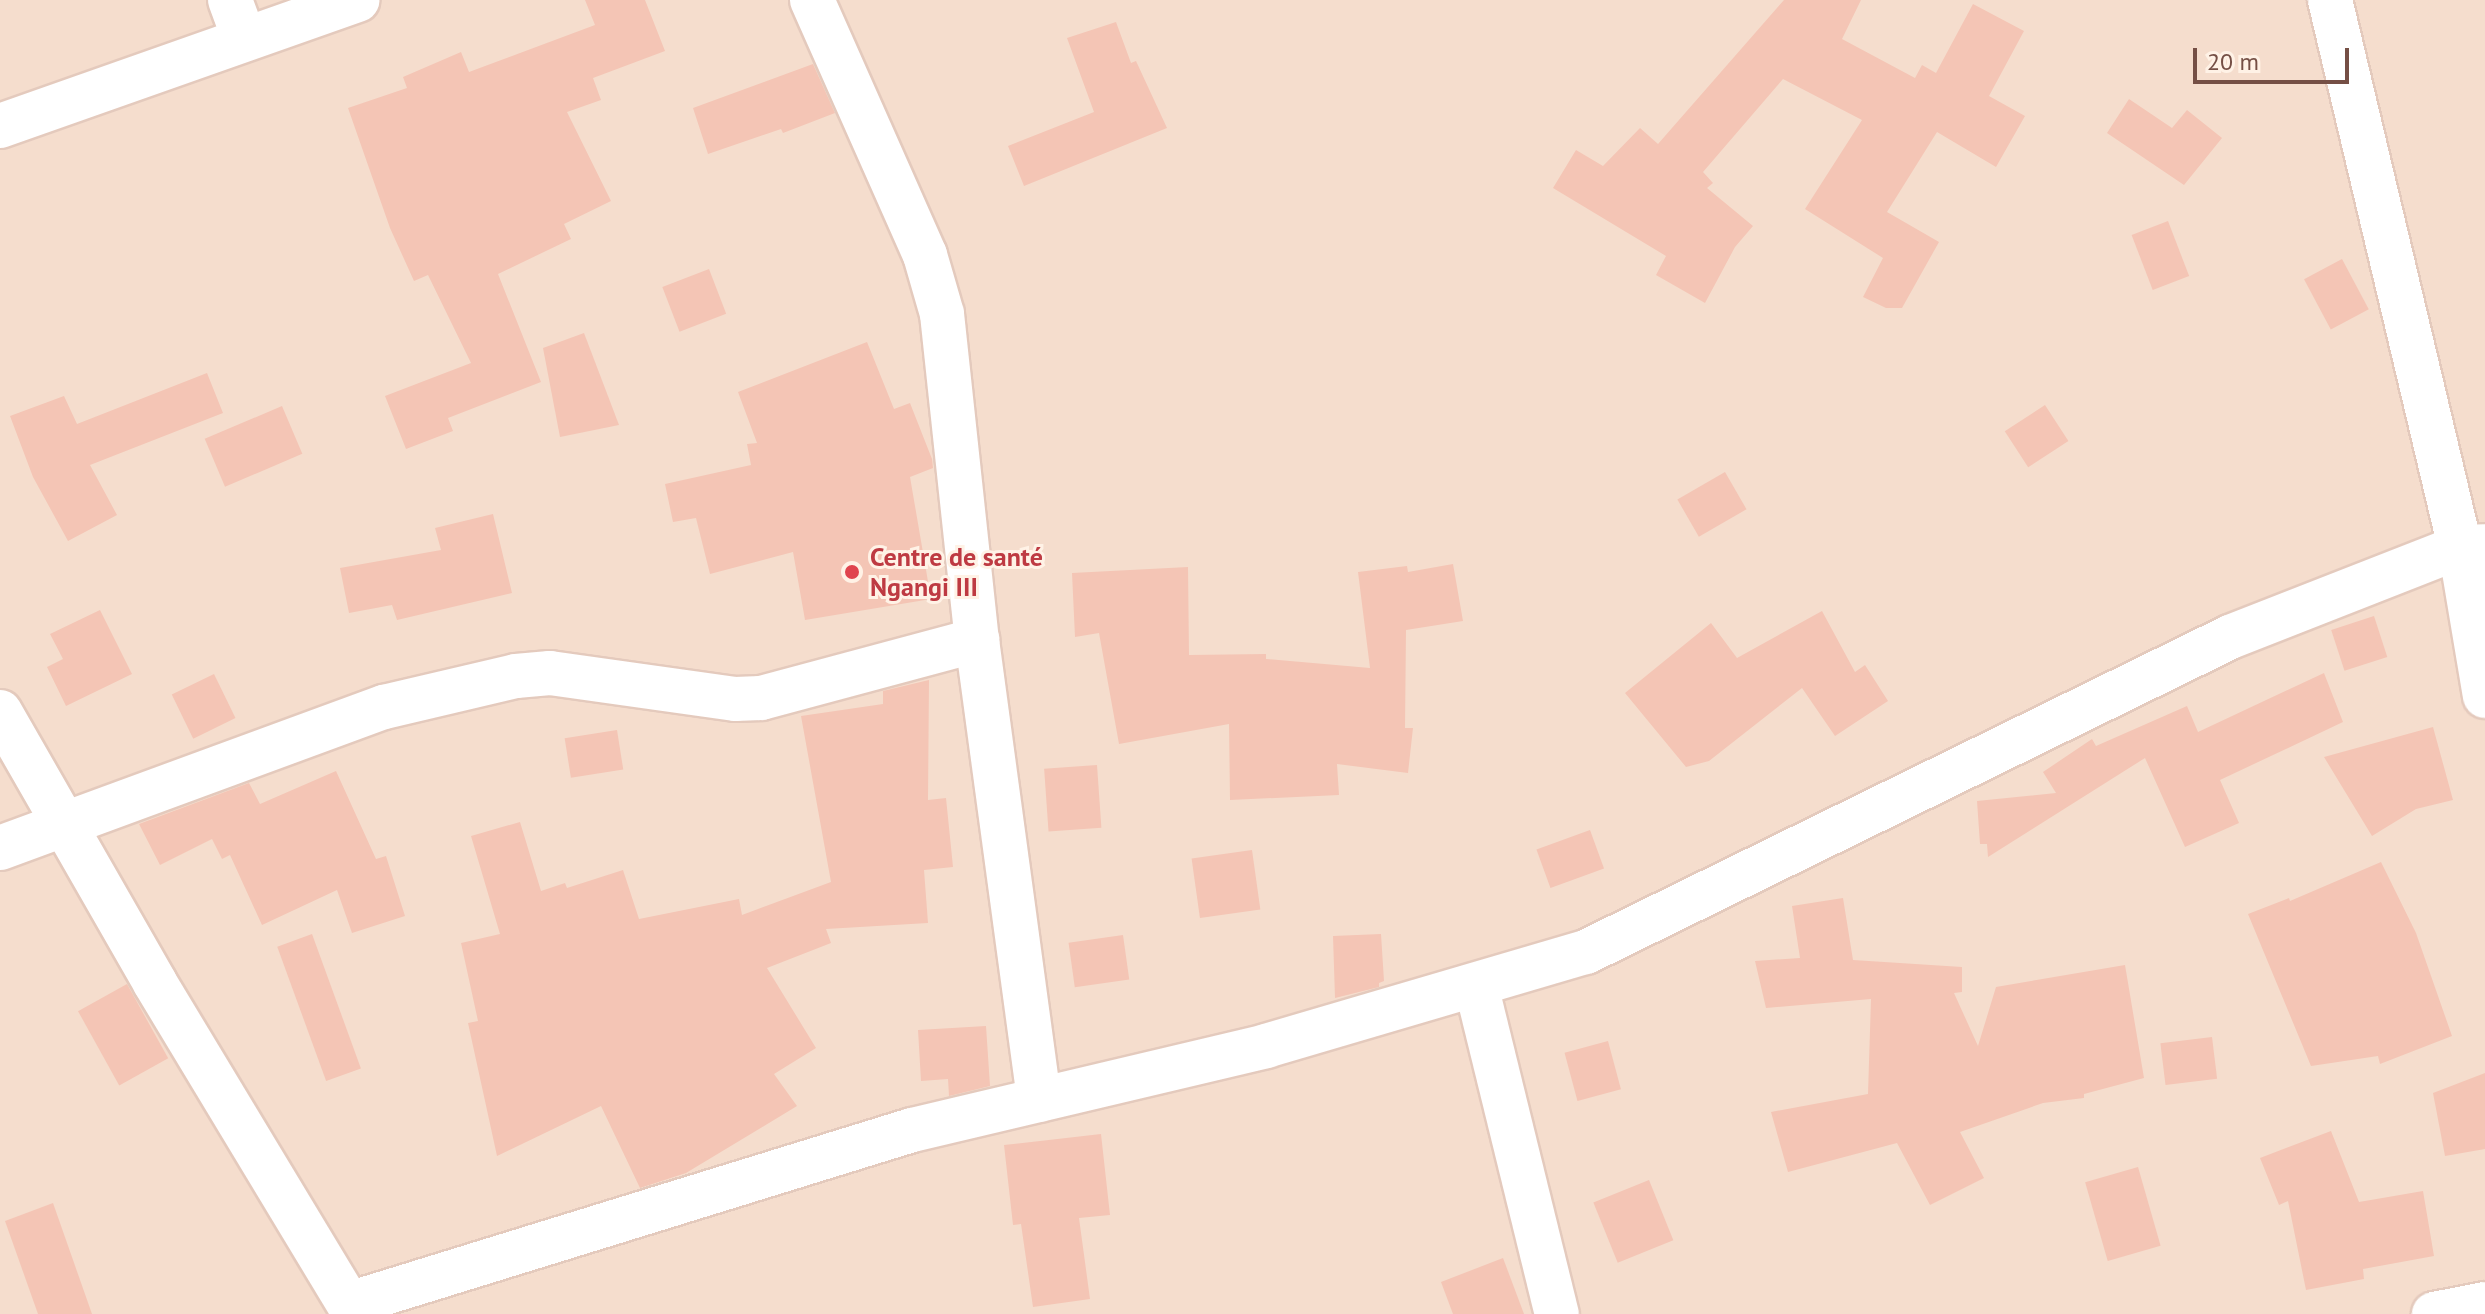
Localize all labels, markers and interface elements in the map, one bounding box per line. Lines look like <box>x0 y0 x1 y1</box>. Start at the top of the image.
scale bar <box>2197 32 2353 82</box>
text: 20 m <box>2207 46 2259 77</box>
place label: Centre de santé Ngangi III <box>870 541 1043 602</box>
marker: Centre de santé Ngangi III <box>841 561 863 583</box>

